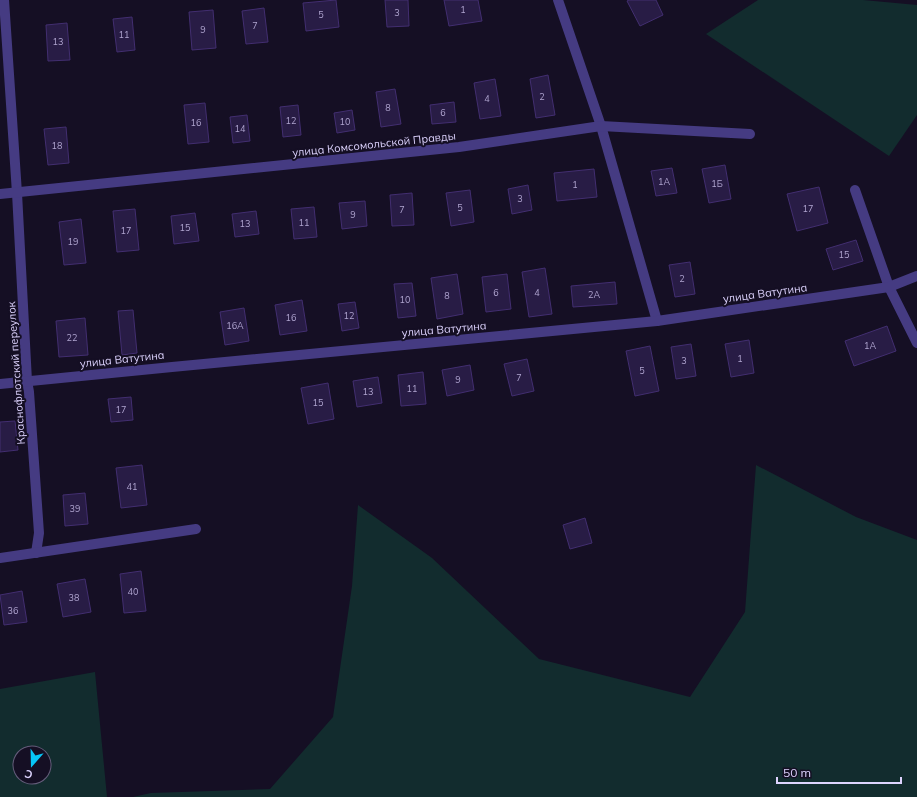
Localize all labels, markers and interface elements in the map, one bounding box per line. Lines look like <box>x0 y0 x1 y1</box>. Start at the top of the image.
house number: 1 <box>460 4 466 15</box>
house number: 3 <box>394 7 400 18</box>
house number: 5 <box>318 9 324 20</box>
house number: 7 <box>252 20 258 31</box>
house number: 9 <box>200 24 206 35</box>
house number: 11 <box>119 29 129 40</box>
house number: 13 <box>53 36 63 47</box>
house number: 2 <box>539 91 545 102</box>
house number: 4 <box>484 93 490 104</box>
house number: 8 <box>385 102 391 113</box>
house number: 6 <box>440 107 446 118</box>
house number: 12 <box>286 115 296 126</box>
house number: 10 <box>340 116 350 127</box>
house number: 16 <box>191 117 201 128</box>
house number: 14 <box>235 123 246 134</box>
street label: улица Комсомольской Правды <box>292 128 456 160</box>
house number: 18 <box>52 140 62 151</box>
house number: 1А <box>658 176 670 187</box>
house number: 1Б <box>711 178 723 189</box>
house number: 1 <box>572 179 578 190</box>
house number: 3 <box>517 193 523 204</box>
house number: 5 <box>457 202 463 213</box>
house number: 17 <box>803 203 813 214</box>
house number: 7 <box>399 204 405 215</box>
house number: 9 <box>350 209 356 220</box>
house number: 11 <box>299 217 309 228</box>
house number: 13 <box>240 218 250 229</box>
house number: 15 <box>180 222 191 233</box>
house number: 17 <box>121 225 131 236</box>
house number: 19 <box>68 236 78 247</box>
house number: 15 <box>839 249 850 260</box>
house number: 2 <box>679 273 685 284</box>
street label: улица Ватутина <box>722 280 808 306</box>
house number: 6 <box>493 287 499 298</box>
house number: 4 <box>534 287 540 298</box>
house number: 2А <box>588 289 600 300</box>
house number: 8 <box>444 290 450 301</box>
house number: 10 <box>400 294 410 305</box>
street label: Краснофлотский переулок <box>4 301 28 445</box>
house number: 12 <box>344 310 354 321</box>
house number: 16 <box>286 312 296 323</box>
street label: улица Ватутина <box>401 318 487 340</box>
house number: 16А <box>226 320 244 331</box>
house number: 22 <box>67 332 77 343</box>
house number: 1А <box>864 340 876 351</box>
street label: улица Ватутина <box>79 348 165 370</box>
house number: 1 <box>737 353 743 364</box>
house number: 3 <box>681 355 687 366</box>
house number: 5 <box>639 365 645 376</box>
house number: 7 <box>516 372 522 383</box>
house number: 9 <box>455 374 461 385</box>
house number: 11 <box>407 383 417 394</box>
house number: 13 <box>363 386 373 397</box>
house number: 15 <box>313 397 324 408</box>
house number: 17 <box>116 404 126 415</box>
house number: 41 <box>127 481 137 492</box>
house number: 39 <box>70 503 80 514</box>
house number: 40 <box>128 586 138 597</box>
house number: 38 <box>69 592 79 603</box>
house number: 36 <box>8 605 18 616</box>
north arrow <box>12 745 52 785</box>
scale bar <box>777 759 901 785</box>
text: 50 m <box>783 765 811 780</box>
text: С <box>22 766 35 782</box>

